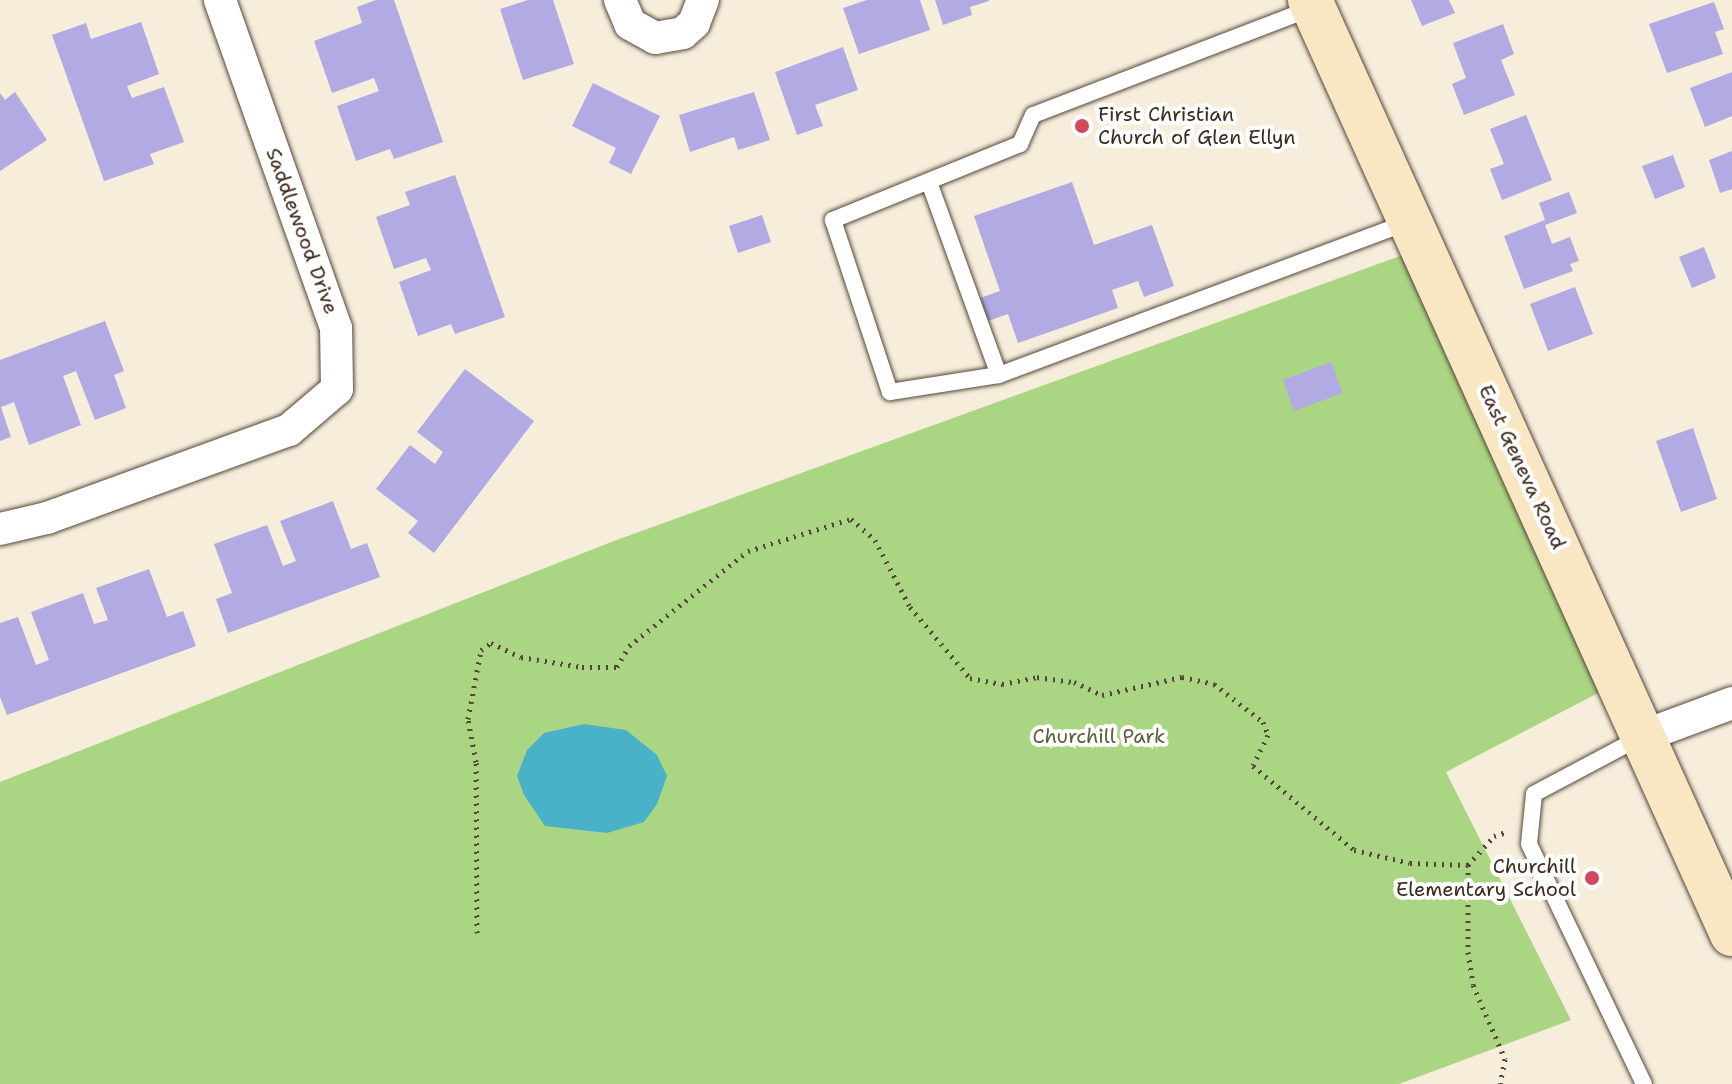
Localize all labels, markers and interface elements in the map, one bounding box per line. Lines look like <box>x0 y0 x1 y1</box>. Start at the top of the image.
place label: First Christian Church of Glen Ellyn <box>1098 102 1296 149</box>
marker: First Christian Church of Glen Ellyn <box>1073 117 1091 135</box>
street label: Saddlewood Drive <box>261 145 343 317</box>
street label: East Geneva Road <box>1473 381 1571 553</box>
park label: Churchill Park <box>1032 724 1166 748</box>
place label: Churchill Elementary School <box>1396 854 1576 901</box>
marker: Churchill Elementary School <box>1583 869 1601 887</box>

